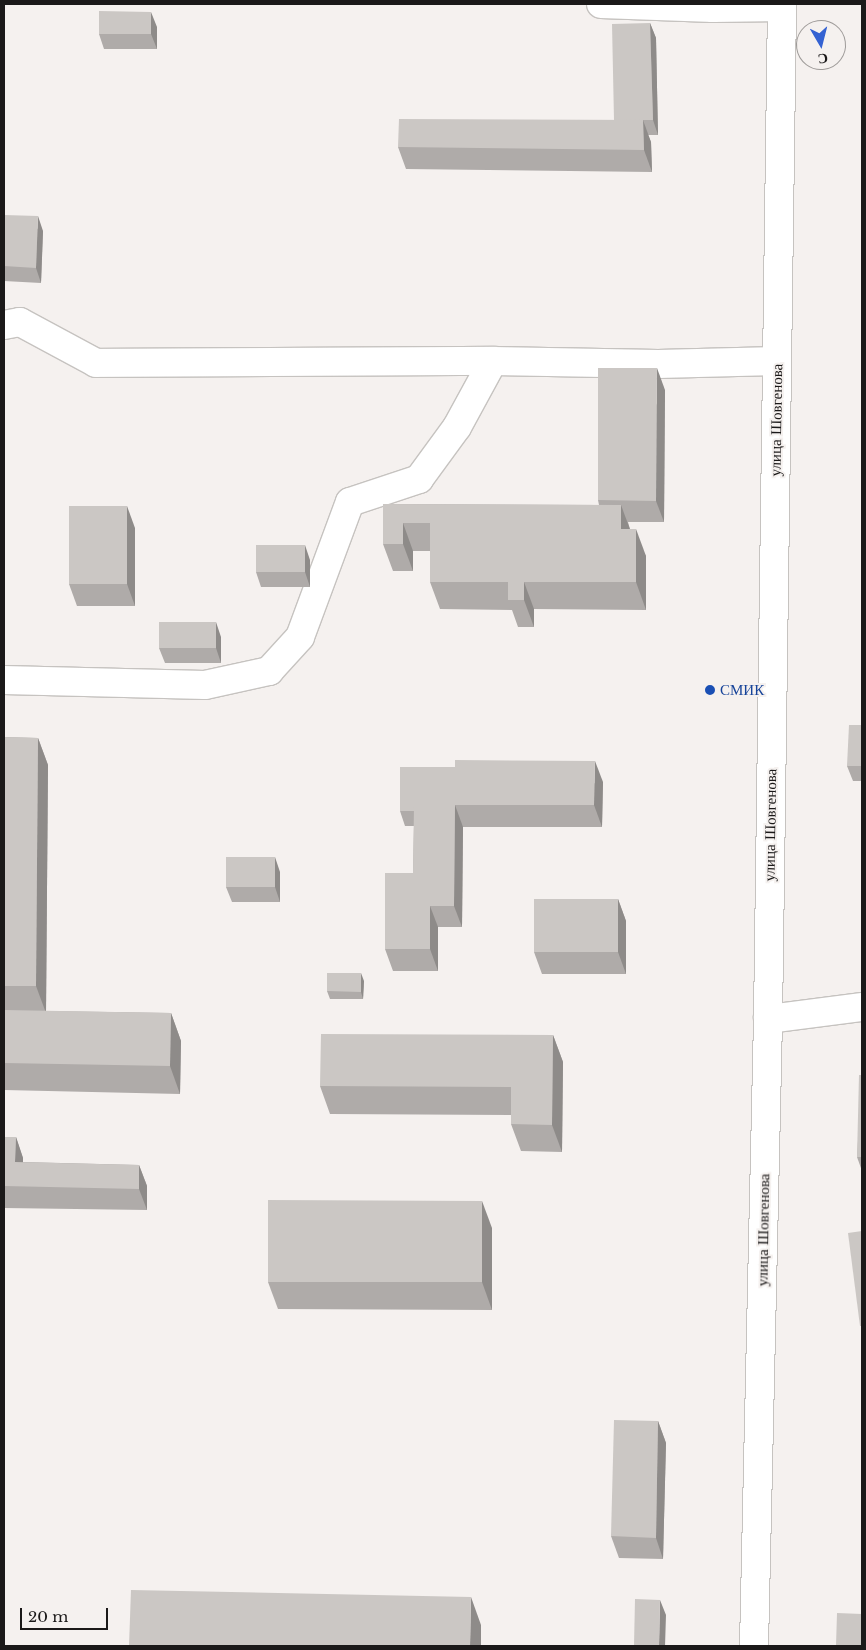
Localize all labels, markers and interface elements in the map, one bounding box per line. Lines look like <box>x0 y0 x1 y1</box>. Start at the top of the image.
north arrow <box>796 20 846 70</box>
text: С <box>817 49 829 68</box>
street label: улица Шовгенова <box>766 363 786 477</box>
place label: СМИК <box>720 681 764 699</box>
marker: СМИК <box>704 684 716 696</box>
street label: улица Шовгенова <box>760 768 780 882</box>
street label: улица Шовгенова <box>753 1173 773 1287</box>
scale bar <box>22 1598 110 1630</box>
text: 20 m <box>28 1607 68 1626</box>

